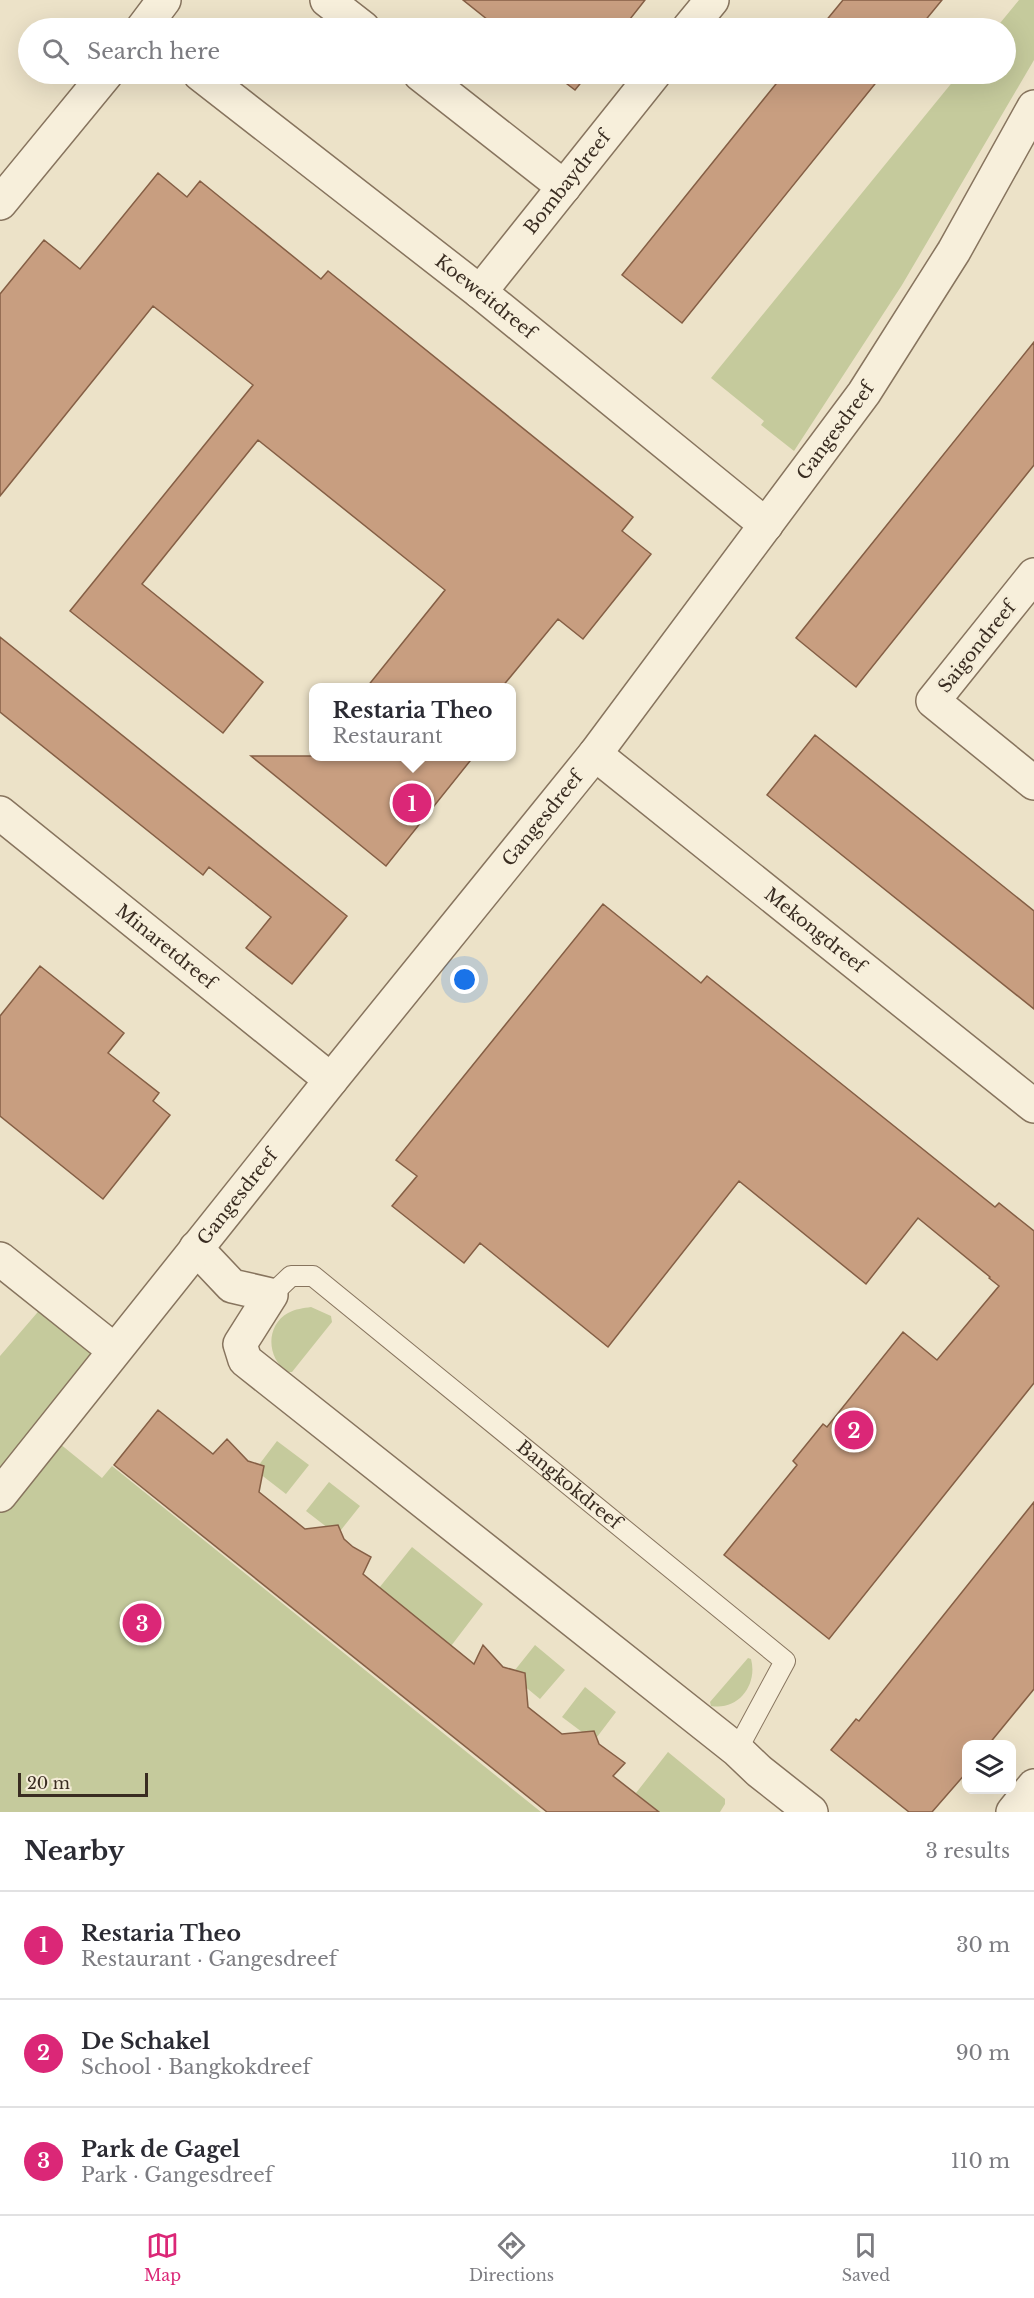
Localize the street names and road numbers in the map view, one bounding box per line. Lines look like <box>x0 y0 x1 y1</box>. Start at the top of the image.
street label: Bombaydreef <box>519 124 617 239</box>
street label: Koeweitdreef <box>431 250 542 345</box>
street label: Gangesdreef <box>792 376 880 484</box>
street label: Saigondreef <box>933 595 1022 697</box>
street label: Gangesdreef <box>498 765 589 871</box>
street label: Mekongdreef <box>760 883 872 979</box>
street label: Minaretdreef <box>111 900 222 995</box>
street label: Gangesdreef <box>193 1143 284 1249</box>
street label: Bangkokdreef <box>512 1436 628 1536</box>

